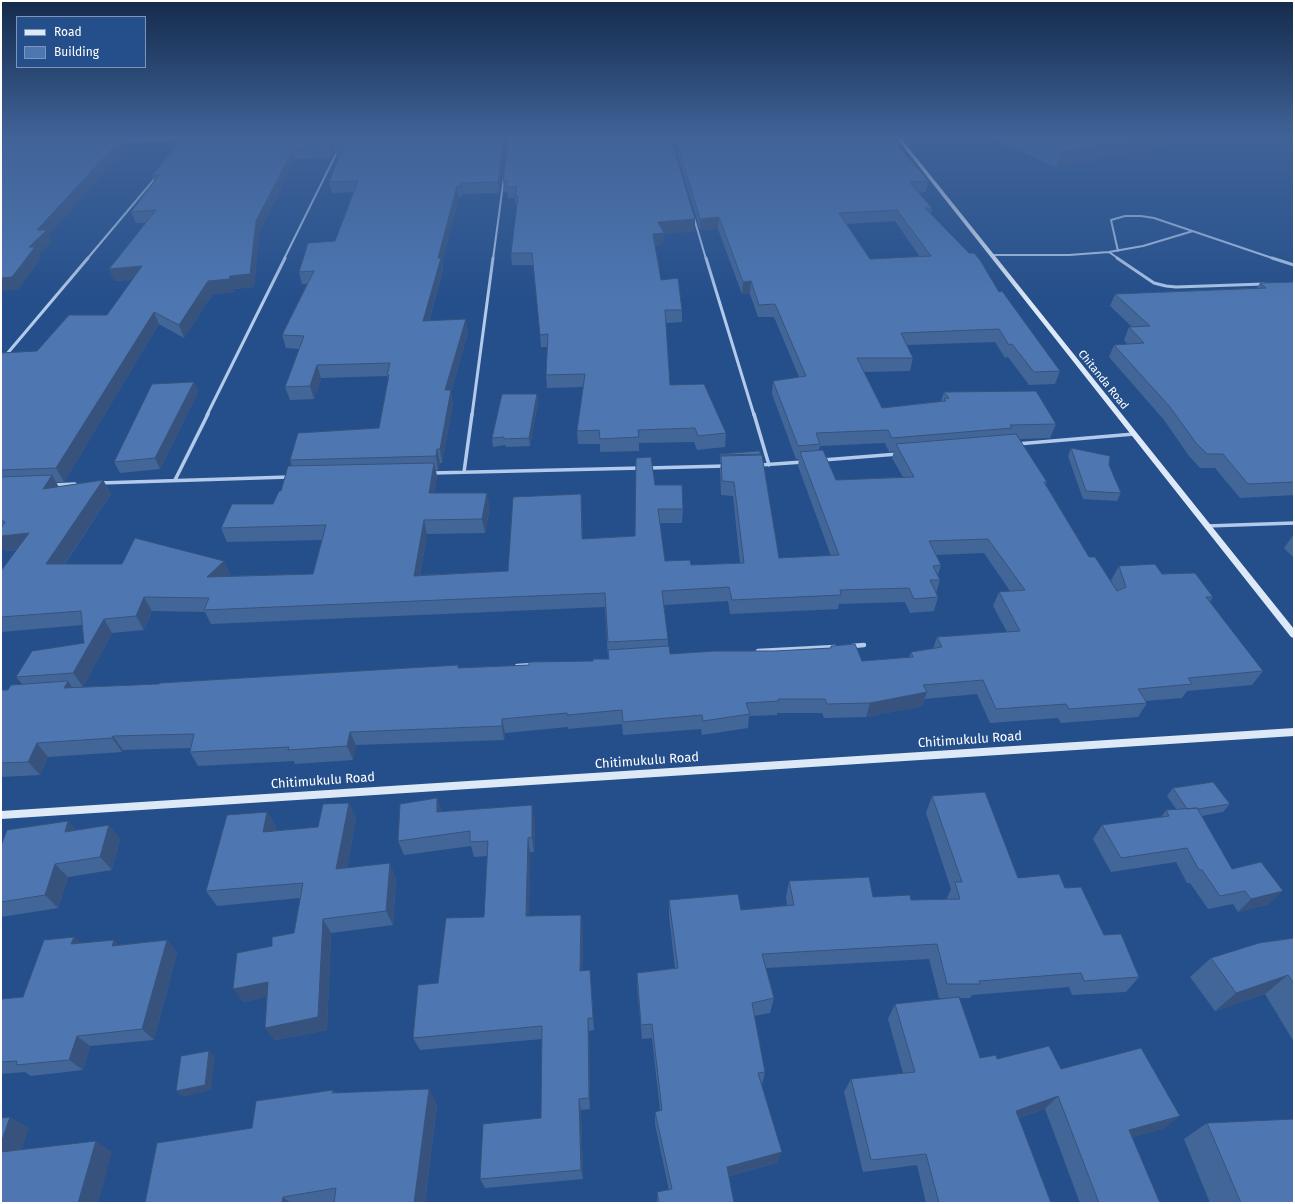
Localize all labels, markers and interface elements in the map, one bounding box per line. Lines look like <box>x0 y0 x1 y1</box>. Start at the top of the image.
legend <box>16 16 146 68</box>
text: Road <box>54 25 82 39</box>
text: Building <box>54 45 99 59</box>
street label: Chitanda Road <box>1075 348 1131 412</box>
street label: Chitimukulu Road <box>917 729 1023 751</box>
street label: Chitimukulu Road <box>594 750 700 772</box>
street label: Chitimukulu Road <box>270 770 376 792</box>

